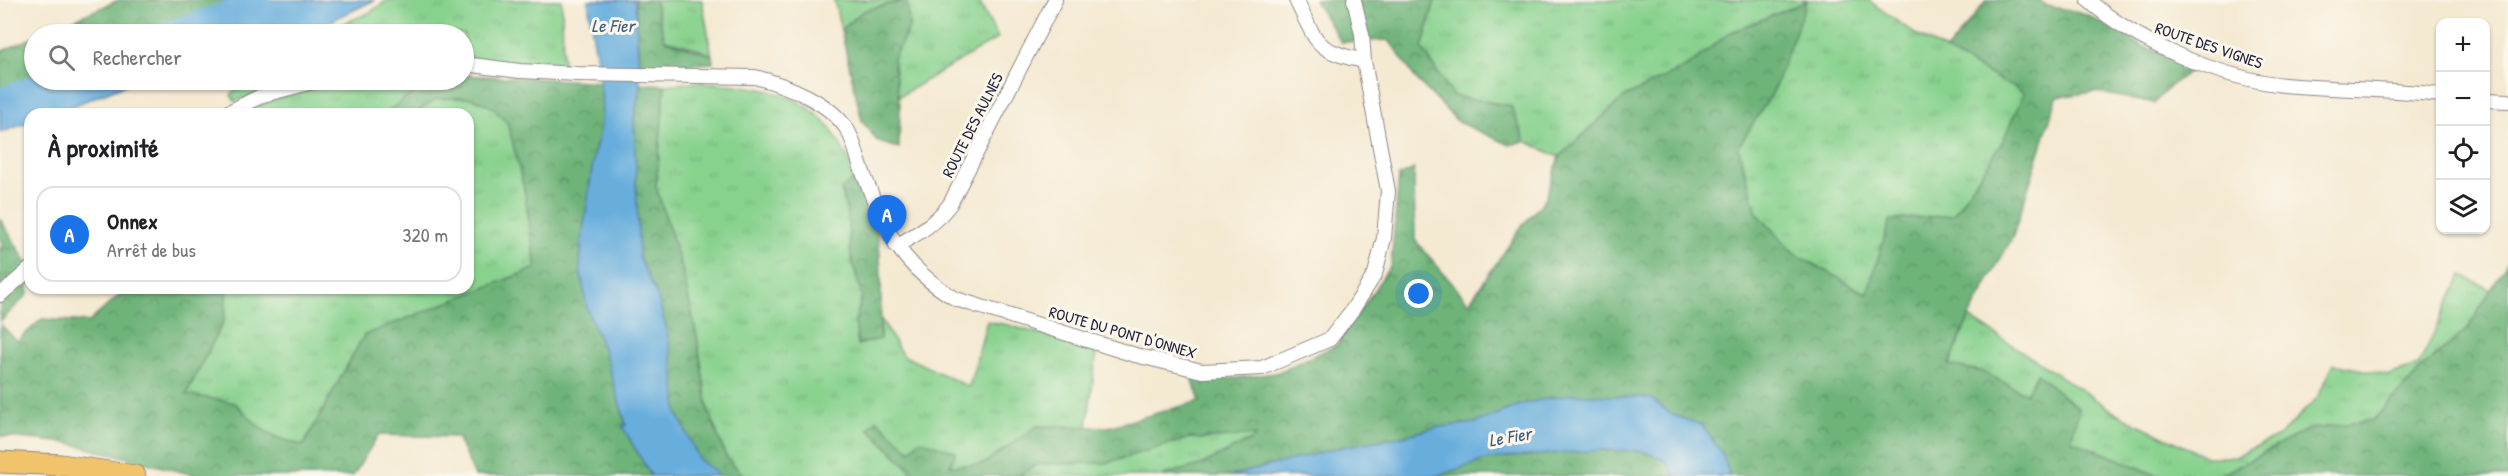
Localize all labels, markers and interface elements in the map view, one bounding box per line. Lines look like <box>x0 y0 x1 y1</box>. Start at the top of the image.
water label: Le Fier <box>592 13 637 38</box>
street label: ROUTE DES VIGNES <box>2152 16 2266 74</box>
map controls <box>2436 18 2490 234</box>
button: + <box>2436 18 2490 72</box>
search box <box>24 24 474 90</box>
icon: search <box>45 41 78 74</box>
text: Rechercher <box>93 42 182 72</box>
street label: ROUTE DES AULNES <box>936 68 1008 181</box>
button: − <box>2436 72 2490 126</box>
button: locate <box>2436 126 2490 180</box>
text: À proximité <box>48 130 159 165</box>
button: layers <box>2436 180 2490 234</box>
pin: A <box>868 196 906 245</box>
text: Onnex <box>107 206 158 236</box>
text: A <box>65 221 74 248</box>
text: 320 m <box>403 221 448 248</box>
text: Arrêt de bus <box>107 236 196 263</box>
your location <box>1404 279 1433 308</box>
street label: ROUTE DU PONT D'ONNEX <box>1047 300 1200 364</box>
water label: Le Fier <box>1487 420 1535 453</box>

